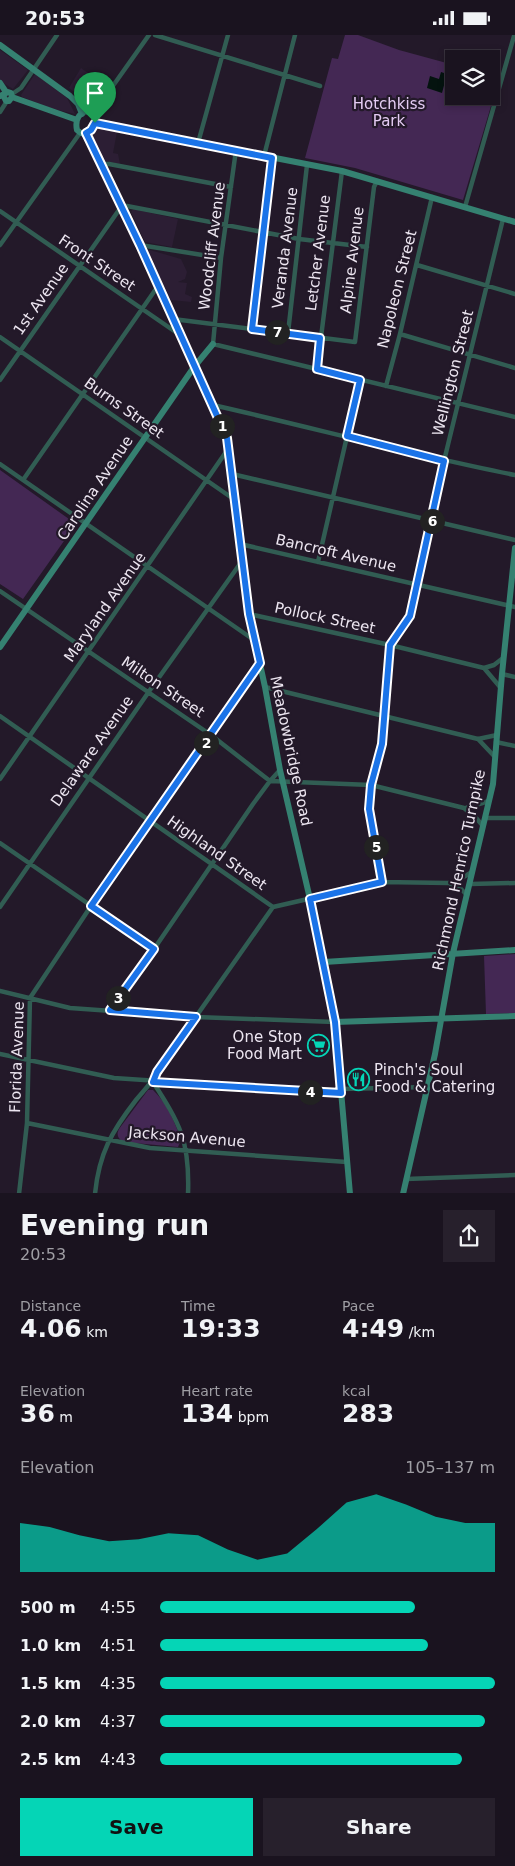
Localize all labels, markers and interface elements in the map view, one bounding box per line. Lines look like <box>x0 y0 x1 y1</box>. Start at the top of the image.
text: 20:53 <box>25 7 85 29</box>
map controls <box>445 50 500 105</box>
button: layers <box>445 50 500 105</box>
pin <box>74 72 116 123</box>
icon: arrive <box>81 79 109 107</box>
park label: Hotchkiss Park <box>353 95 425 130</box>
street label: Woodcliff Avenue <box>195 181 229 311</box>
street label: Veranda Avenue <box>269 186 301 310</box>
street label: Letcher Avenue <box>302 194 334 312</box>
street label: Alpine Avenue <box>337 206 367 314</box>
street label: Napoleon Street <box>374 228 420 350</box>
street label: Front Street <box>55 231 139 295</box>
street label: 1st Avenue <box>10 260 72 338</box>
street label: Wellington Street <box>429 308 477 438</box>
pin: 7 <box>264 319 290 345</box>
text: 7 <box>273 324 282 340</box>
street label: Burns Street <box>81 374 167 442</box>
pin: 1 <box>210 413 234 439</box>
text: 1 <box>218 418 227 434</box>
street label: Carolina Avenue <box>53 432 137 544</box>
pin: 6 <box>420 509 444 533</box>
text: 6 <box>428 513 437 529</box>
street label: Bancroft Avenue <box>274 530 398 576</box>
street label: Maryland Avenue <box>60 549 150 665</box>
street label: Pollock Street <box>273 599 377 637</box>
street label: Milton Street <box>118 653 208 721</box>
street label: Meadowbridge Road <box>266 674 316 828</box>
street label: Delaware Avenue <box>47 692 137 810</box>
pin: 2 <box>194 731 218 755</box>
text: 2 <box>202 735 211 751</box>
street label: Richmond Henrico Turnpike <box>429 768 489 972</box>
street label: Highland Street <box>164 812 270 894</box>
pin: 5 <box>364 835 388 859</box>
text: 5 <box>372 839 381 855</box>
pin: 3 <box>106 985 130 1011</box>
text: 3 <box>114 990 123 1006</box>
street label: Florida Avenue <box>6 1001 28 1113</box>
place label: One Stop Food Mart <box>227 1028 302 1063</box>
supermarket icon: One Stop Food Mart <box>306 1034 330 1058</box>
place label: Pinch's Soul Food & Catering <box>374 1061 495 1096</box>
restaurant icon: Pinch's Soul Food & Catering <box>346 1067 370 1091</box>
pin: 4 <box>298 1079 322 1105</box>
text: 4 <box>306 1084 315 1100</box>
street label: Jackson Avenue <box>127 1123 246 1151</box>
text: Evening run <box>20 1209 209 1242</box>
button: share <box>443 1210 495 1262</box>
text: 20:53 <box>20 1245 66 1264</box>
text: Distance <box>20 1298 81 1314</box>
text: Time <box>181 1298 215 1314</box>
text: Pace <box>342 1298 375 1314</box>
text: 4.06 <box>20 1314 82 1343</box>
text: 19:33 <box>181 1314 261 1343</box>
text: 4:49 <box>342 1314 404 1343</box>
text: km <box>82 1324 108 1340</box>
text: /km <box>404 1324 435 1340</box>
text: Elevation <box>20 1383 85 1399</box>
text: Heart rate <box>181 1383 253 1399</box>
text: kcal <box>342 1383 370 1399</box>
text: 36 <box>20 1399 55 1428</box>
text: 134 <box>181 1399 233 1428</box>
text: 283 <box>342 1399 394 1428</box>
text: m <box>55 1409 73 1425</box>
text: bpm <box>233 1409 269 1425</box>
text: Elevation <box>20 1458 94 1477</box>
text: 105–137 m <box>405 1458 495 1477</box>
text: 500 m <box>20 1598 76 1617</box>
text: 4:55 <box>100 1598 136 1617</box>
text: 1.0 km <box>20 1636 81 1655</box>
text: 4:51 <box>100 1636 136 1655</box>
text: 1.5 km <box>20 1674 81 1693</box>
text: 4:35 <box>100 1674 136 1693</box>
text: 2.0 km <box>20 1712 81 1731</box>
text: 4:37 <box>100 1712 136 1731</box>
text: 2.5 km <box>20 1750 81 1769</box>
text: 4:43 <box>100 1750 136 1769</box>
button: Save <box>20 1798 253 1856</box>
button: Share <box>263 1798 495 1856</box>

